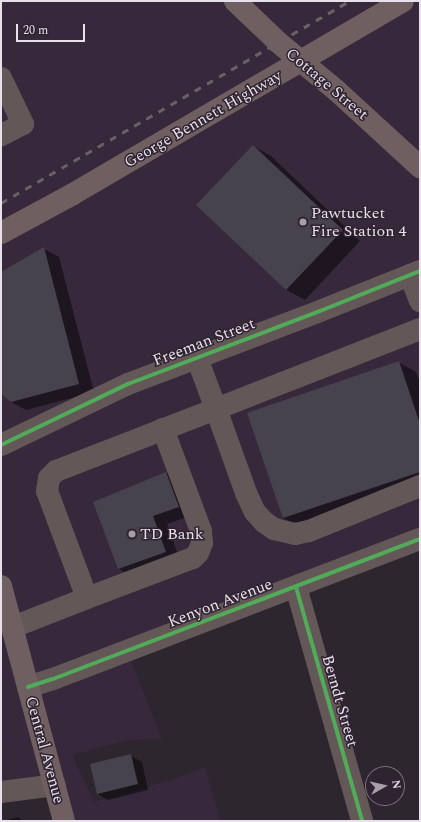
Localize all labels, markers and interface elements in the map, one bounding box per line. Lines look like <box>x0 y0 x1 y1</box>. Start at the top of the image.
scale bar <box>18 16 87 42</box>
text: 20 m <box>23 21 48 40</box>
street label: Cottage Street <box>282 44 372 124</box>
street label: George Bennett Highway <box>121 66 285 172</box>
place label: Pawtucket Fire Station 4 <box>311 203 407 241</box>
marker: Pawtucket Fire Station 4 <box>298 217 308 227</box>
street label: Freeman Street <box>150 314 258 370</box>
place label: TD Bank <box>140 524 204 544</box>
marker: TD Bank <box>127 529 137 539</box>
street label: Kenyon Avenue <box>165 574 275 632</box>
street label: Berndt Street <box>318 653 362 749</box>
street label: Central Avenue <box>21 694 69 806</box>
north arrow <box>365 766 405 806</box>
text: N <box>387 779 405 790</box>

